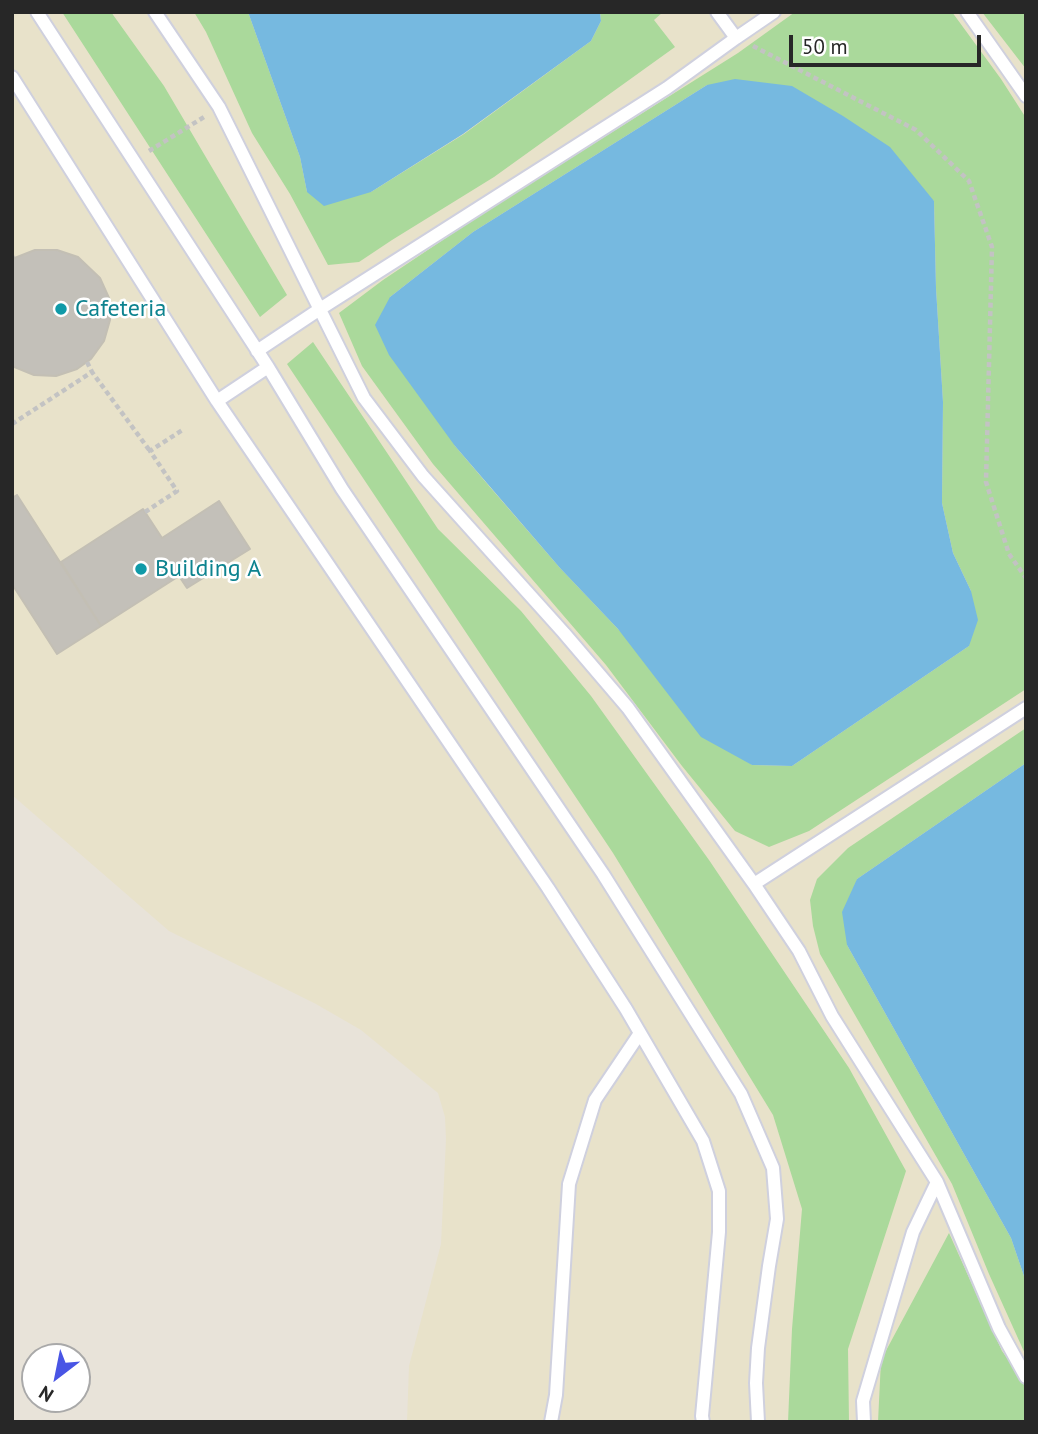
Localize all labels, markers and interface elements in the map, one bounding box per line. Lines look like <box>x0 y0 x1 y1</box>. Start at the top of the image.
scale bar <box>793 21 986 65</box>
text: 50 m <box>802 33 848 60</box>
place label: Cafeteria <box>75 295 166 323</box>
marker: Cafeteria <box>53 301 69 317</box>
place label: Building A <box>155 555 261 583</box>
marker: Building A <box>133 561 149 577</box>
north arrow <box>21 1343 91 1413</box>
text: N <box>34 1381 58 1408</box>

